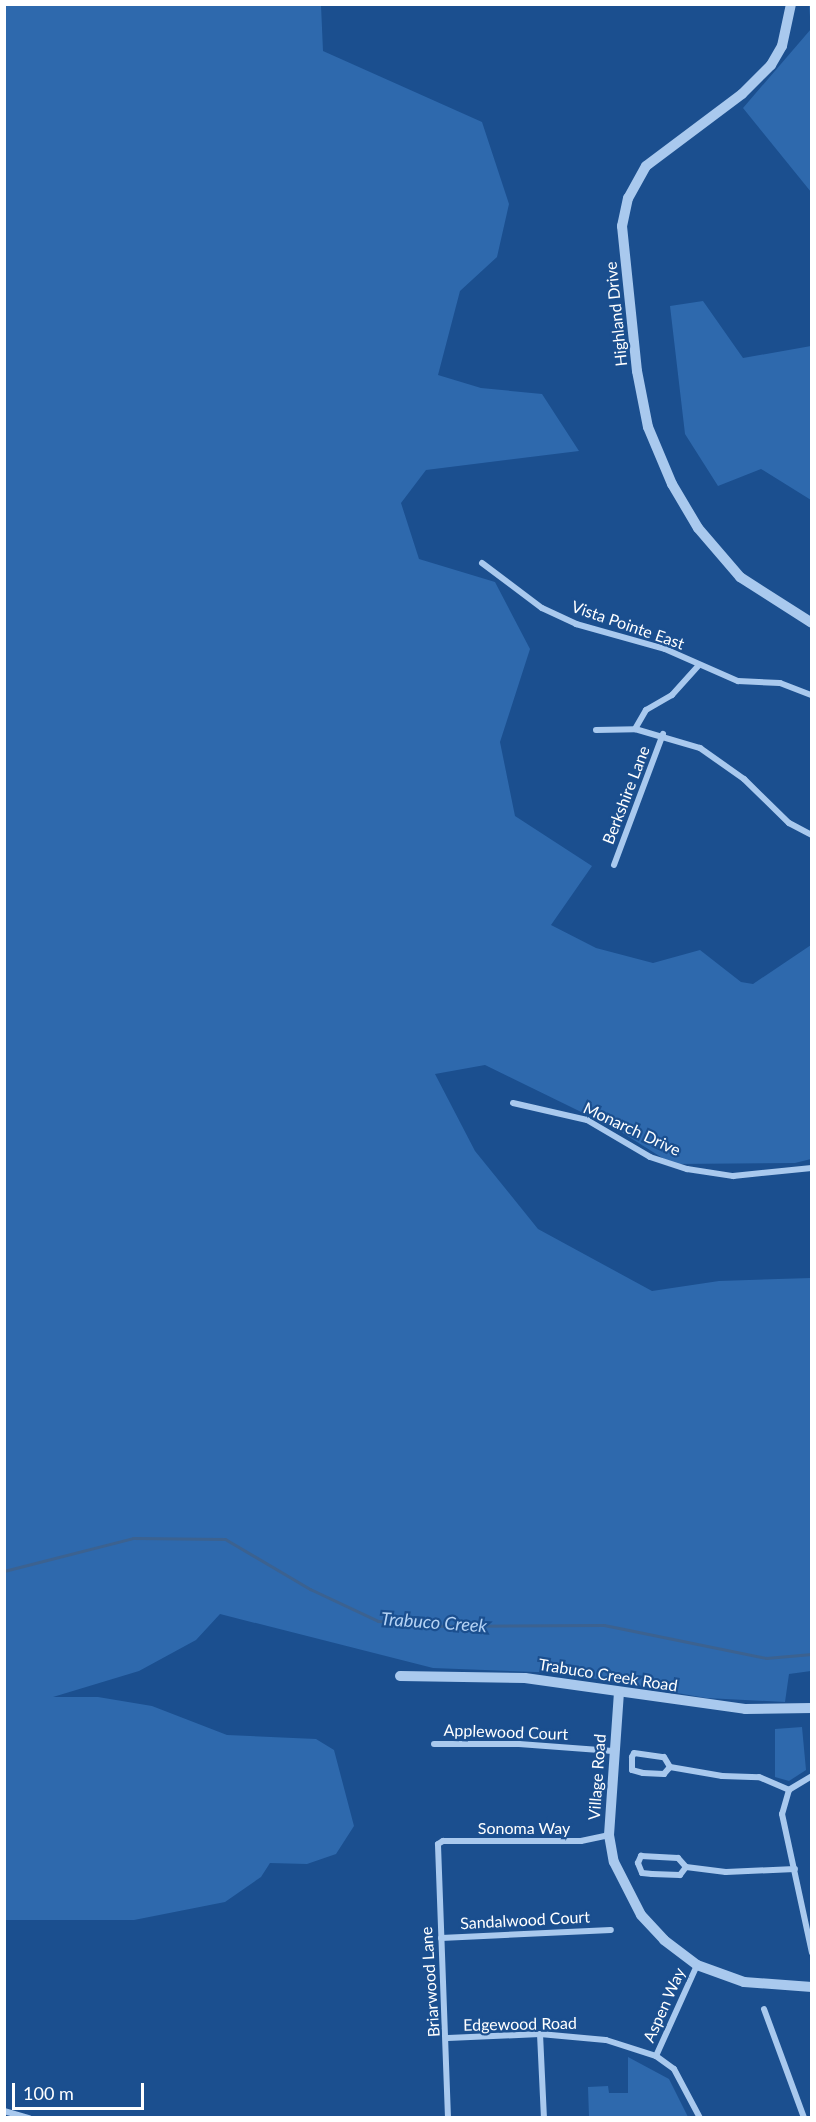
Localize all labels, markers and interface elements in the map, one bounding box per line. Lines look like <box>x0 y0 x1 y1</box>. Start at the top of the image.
street label: Highland Drive <box>601 261 631 367</box>
street label: Vista Pointe East <box>569 597 687 653</box>
street label: Berkshire Lane <box>598 743 654 847</box>
street label: Monarch Drive <box>580 1098 684 1160</box>
water label: Trabuco Creek <box>380 1608 488 1636</box>
street label: Trabuco Creek Road <box>537 1655 679 1695</box>
street label: Applewood Court <box>443 1720 569 1744</box>
street label: Village Road <box>584 1733 610 1821</box>
street label: Sonoma Way <box>478 1818 570 1838</box>
street label: Sandalwood Court <box>460 1907 590 1933</box>
street label: Briarwood Lane <box>417 1926 443 2038</box>
street label: Aspen Way <box>639 1965 689 2045</box>
street label: Edgewood Road <box>463 2013 577 2035</box>
scale bar <box>15 2071 147 2109</box>
text: 100 m <box>23 2082 74 2104</box>

